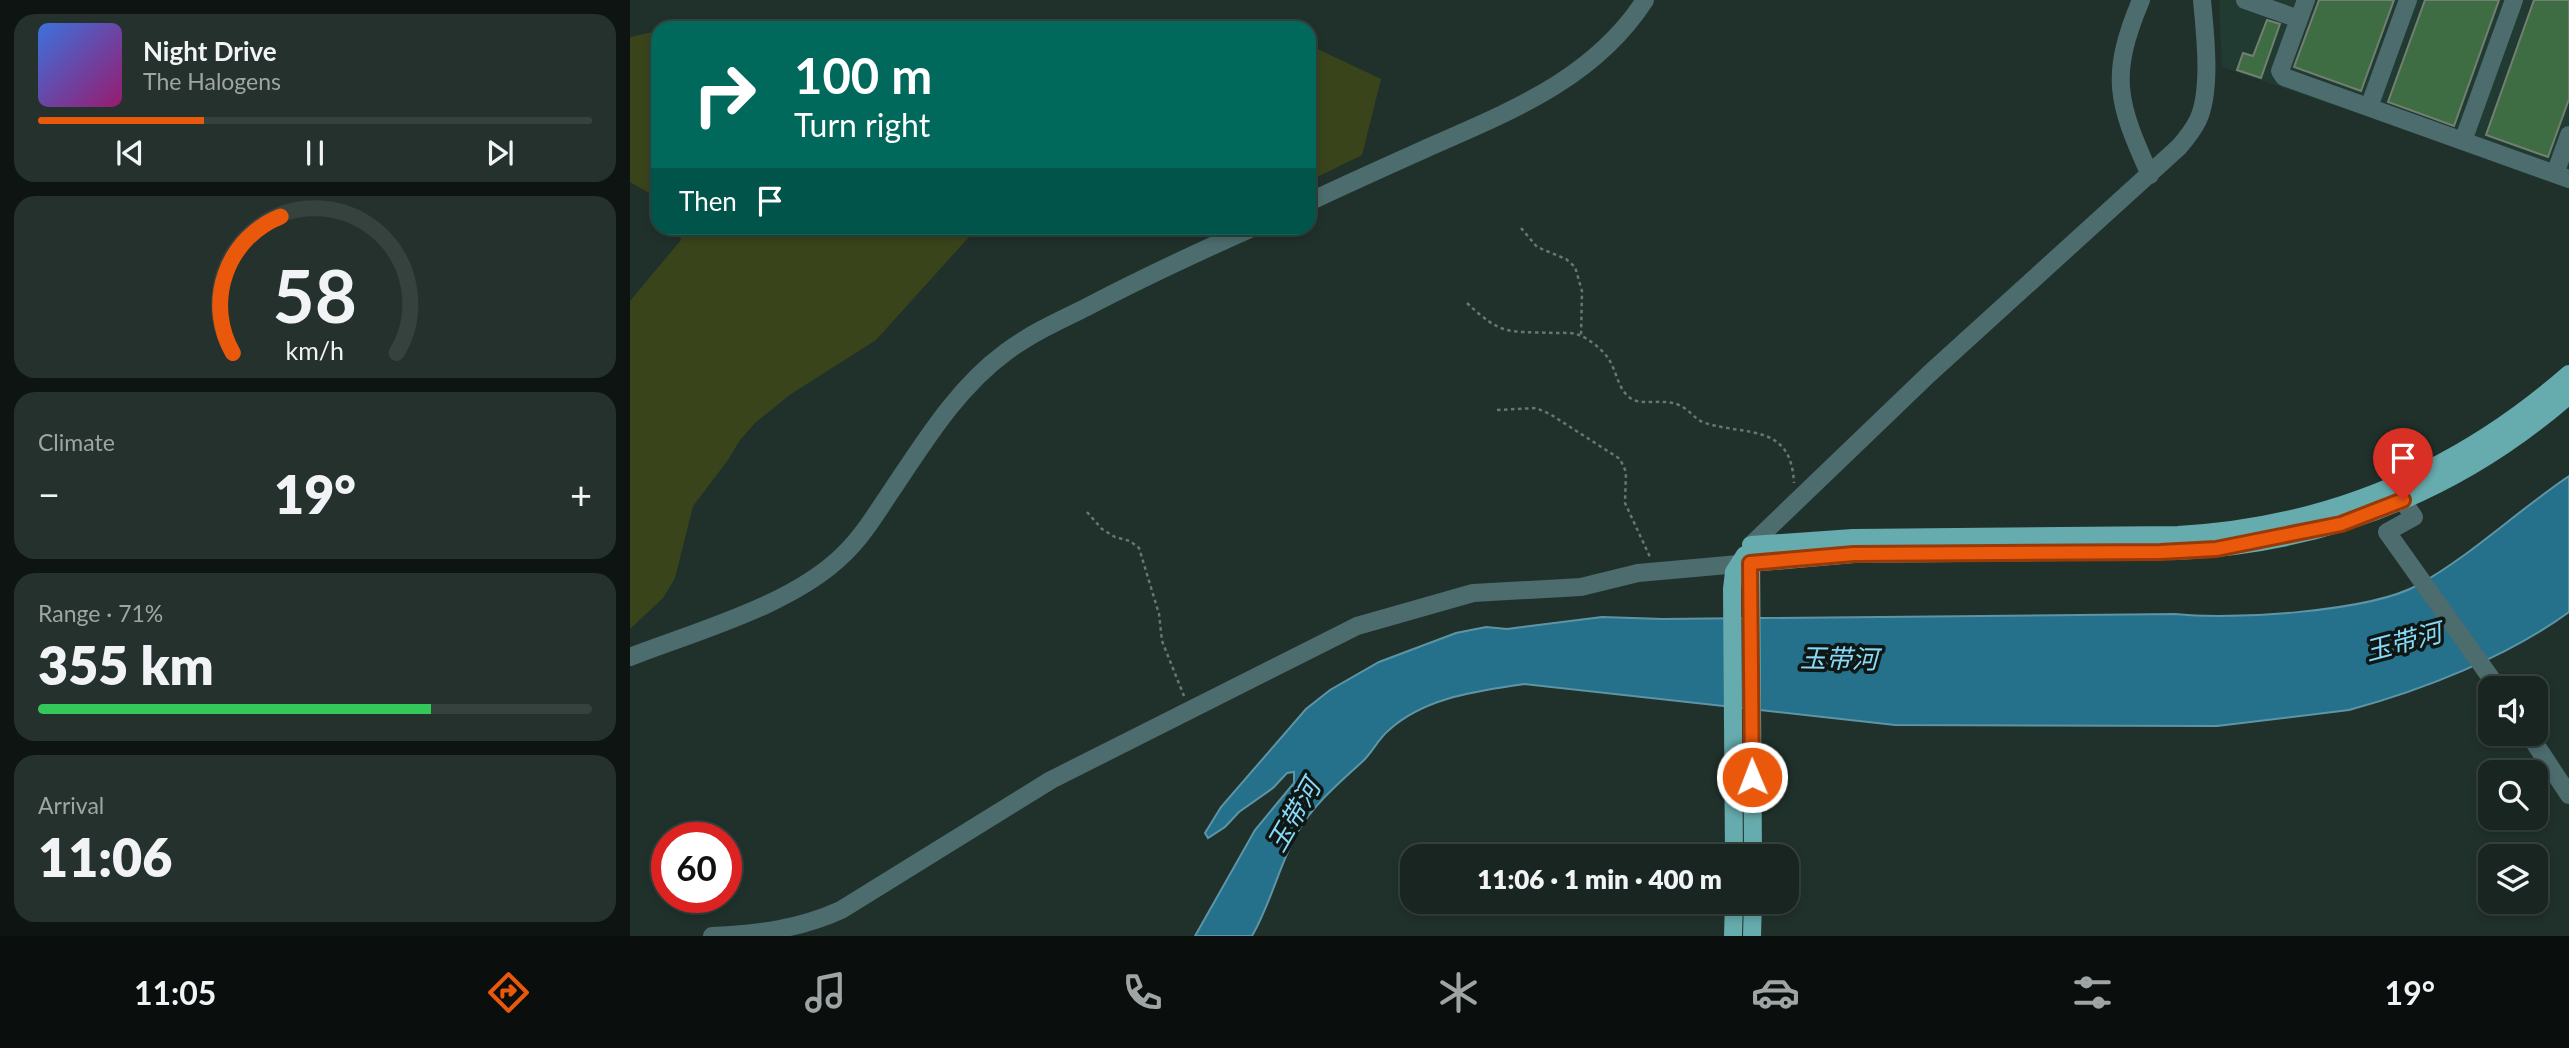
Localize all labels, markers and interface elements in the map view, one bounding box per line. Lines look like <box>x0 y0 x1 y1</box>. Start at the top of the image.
text: Night Drive <box>143 35 277 67</box>
text: 100 m <box>794 46 932 104</box>
icon: right <box>679 49 770 140</box>
text: The Halogens <box>143 67 281 95</box>
text: Turn right <box>794 105 930 144</box>
icon: previous <box>111 134 149 172</box>
icon: pause <box>296 134 334 172</box>
icon: next <box>481 134 519 172</box>
icon: arrive <box>751 182 789 220</box>
text: Then <box>679 185 737 217</box>
text: 58 <box>273 251 357 339</box>
text: km/h <box>286 334 344 364</box>
text: Climate <box>38 428 115 456</box>
pin <box>2373 428 2433 500</box>
icon: arrive <box>2384 439 2422 477</box>
text: 19° <box>274 463 356 525</box>
text: − <box>38 471 60 517</box>
text: + <box>570 471 592 517</box>
text: Range · 71% <box>38 599 163 627</box>
water label: 玉带河 <box>2361 614 2450 667</box>
text: 355 km <box>38 634 214 696</box>
water label: 玉带河 <box>1800 641 1883 675</box>
map controls <box>2478 676 2548 914</box>
button: sound <box>2478 676 2548 746</box>
position arrow <box>1715 740 1789 814</box>
button: search <box>2478 760 2548 830</box>
water label: 玉带河 <box>1260 769 1329 857</box>
text: Arrival <box>38 791 104 819</box>
speed limit sign: 60 <box>651 822 742 913</box>
text: 11:06 <box>38 826 172 888</box>
button: layers <box>2478 844 2548 914</box>
text: 11:06 · 1 min · 400 m <box>1477 863 1722 895</box>
icon: directions <box>484 968 533 1017</box>
icon: music <box>801 968 850 1017</box>
icon: phone <box>1118 968 1167 1017</box>
icon: climate <box>1434 968 1483 1017</box>
icon: car <box>1751 968 1800 1017</box>
icon: filters <box>2068 968 2117 1017</box>
text: 11:05 <box>134 973 216 1012</box>
text: 19° <box>2385 973 2435 1012</box>

